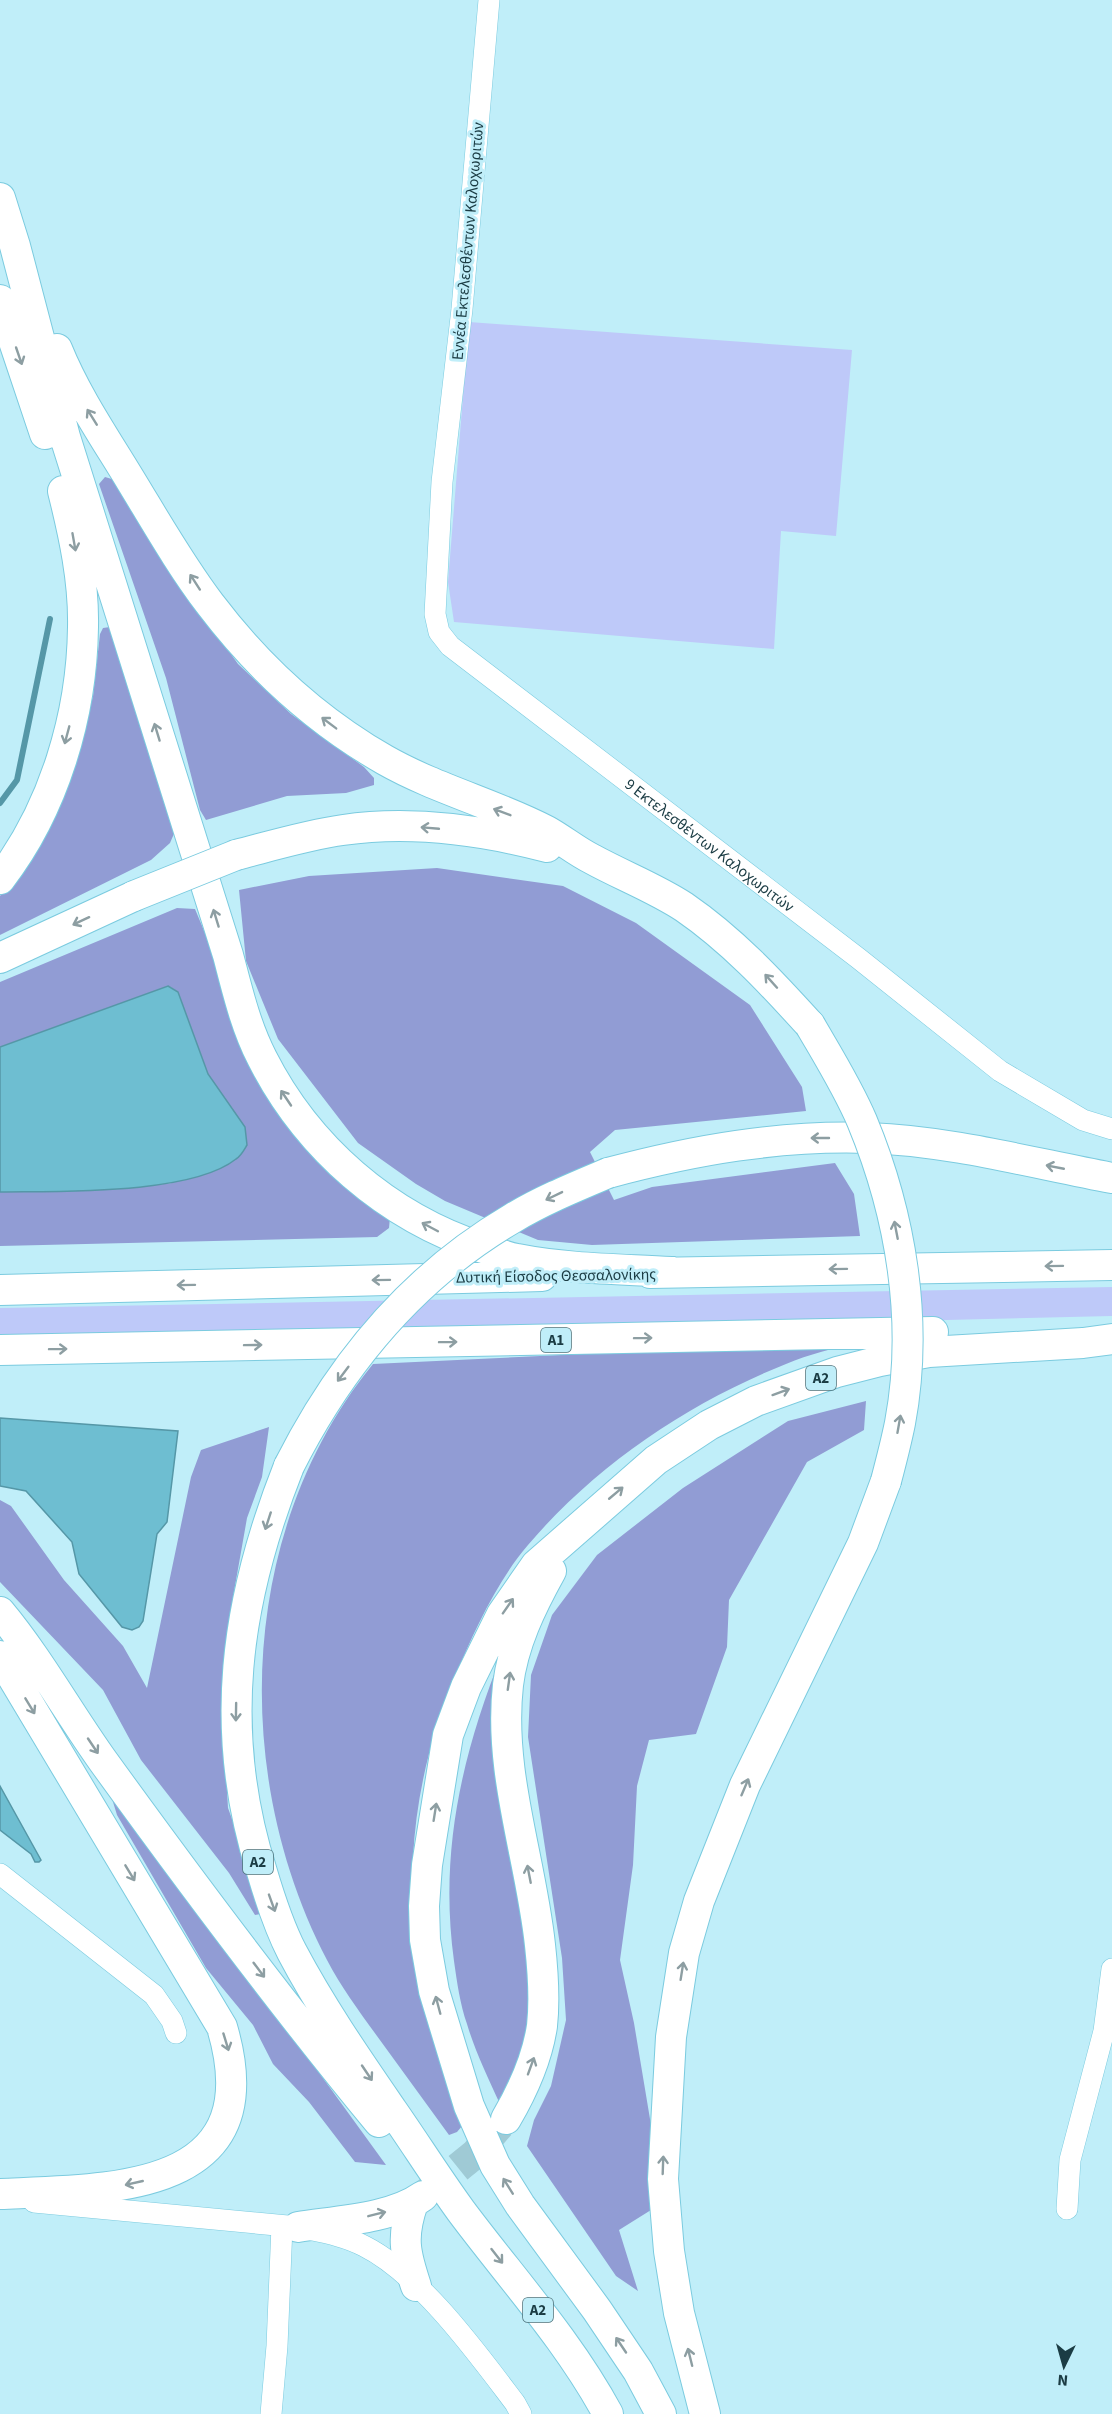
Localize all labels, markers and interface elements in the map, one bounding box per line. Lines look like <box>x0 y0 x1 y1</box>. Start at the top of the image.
street label: Εννέα Εκτελεσθέντων Καλοχωριτών <box>447 121 489 361</box>
one-way arrow <box>14 346 25 365</box>
one-way arrow <box>85 409 97 426</box>
one-way arrow <box>69 532 80 552</box>
one-way arrow <box>189 574 201 591</box>
one-way arrow <box>322 716 338 729</box>
one-way arrow <box>151 723 162 742</box>
one-way arrow <box>61 726 73 745</box>
street label: 9 Εκτελεσθέντων Καλοχωριτών <box>620 774 799 918</box>
one-way arrow <box>493 806 512 817</box>
one-way arrow <box>421 822 441 833</box>
one-way arrow <box>210 909 221 928</box>
one-way arrow <box>73 916 91 927</box>
one-way arrow <box>764 974 778 989</box>
one-way arrow <box>280 1091 292 1107</box>
one-way arrow <box>810 1132 830 1144</box>
one-way arrow <box>1045 1161 1065 1172</box>
one-way arrow <box>546 1191 564 1202</box>
one-way arrow <box>422 1221 439 1233</box>
one-way arrow <box>890 1221 901 1241</box>
one-way arrow <box>1044 1260 1064 1272</box>
street label: Δυτική Είσοδος Θεσσαλονίκης <box>456 1263 656 1289</box>
one-way arrow <box>828 1264 848 1275</box>
one-way arrow <box>372 1274 392 1285</box>
one-way arrow <box>177 1279 197 1290</box>
road number: Α1 <box>541 1328 571 1352</box>
one-way arrow <box>633 1332 653 1344</box>
one-way arrow <box>438 1336 458 1347</box>
one-way arrow <box>243 1339 263 1351</box>
one-way arrow <box>48 1343 68 1355</box>
one-way arrow <box>337 1365 349 1381</box>
road number: Α2 <box>806 1366 836 1390</box>
one-way arrow <box>771 1386 790 1397</box>
one-way arrow <box>894 1415 905 1434</box>
one-way arrow <box>608 1486 623 1500</box>
one-way arrow <box>262 1511 273 1530</box>
one-way arrow <box>502 1598 514 1614</box>
one-way arrow <box>504 1672 515 1691</box>
one-way arrow <box>24 1697 36 1714</box>
one-way arrow <box>231 1702 242 1722</box>
one-way arrow <box>87 1737 99 1754</box>
one-way arrow <box>739 1778 751 1796</box>
one-way arrow <box>430 1803 441 1823</box>
road number: Α2 <box>243 1850 273 1874</box>
one-way arrow <box>124 1864 136 1881</box>
one-way arrow <box>524 1865 535 1884</box>
one-way arrow <box>267 1893 278 1912</box>
one-way arrow <box>253 1962 265 1978</box>
one-way arrow <box>676 1962 687 1981</box>
one-way arrow <box>431 1996 443 2015</box>
one-way arrow <box>221 2032 232 2051</box>
one-way arrow <box>527 2057 538 2076</box>
one-way arrow <box>361 2064 373 2080</box>
one-way arrow <box>658 2155 669 2175</box>
one-way arrow <box>124 2178 143 2190</box>
one-way arrow <box>502 2178 514 2195</box>
one-way arrow <box>367 2207 386 2219</box>
one-way arrow <box>490 2248 503 2264</box>
road number: Α2 <box>523 2298 553 2322</box>
north arrow <box>1034 2336 1094 2396</box>
one-way arrow <box>615 2338 627 2354</box>
one-way arrow <box>683 2348 695 2367</box>
text: N <box>1057 2369 1069 2391</box>

